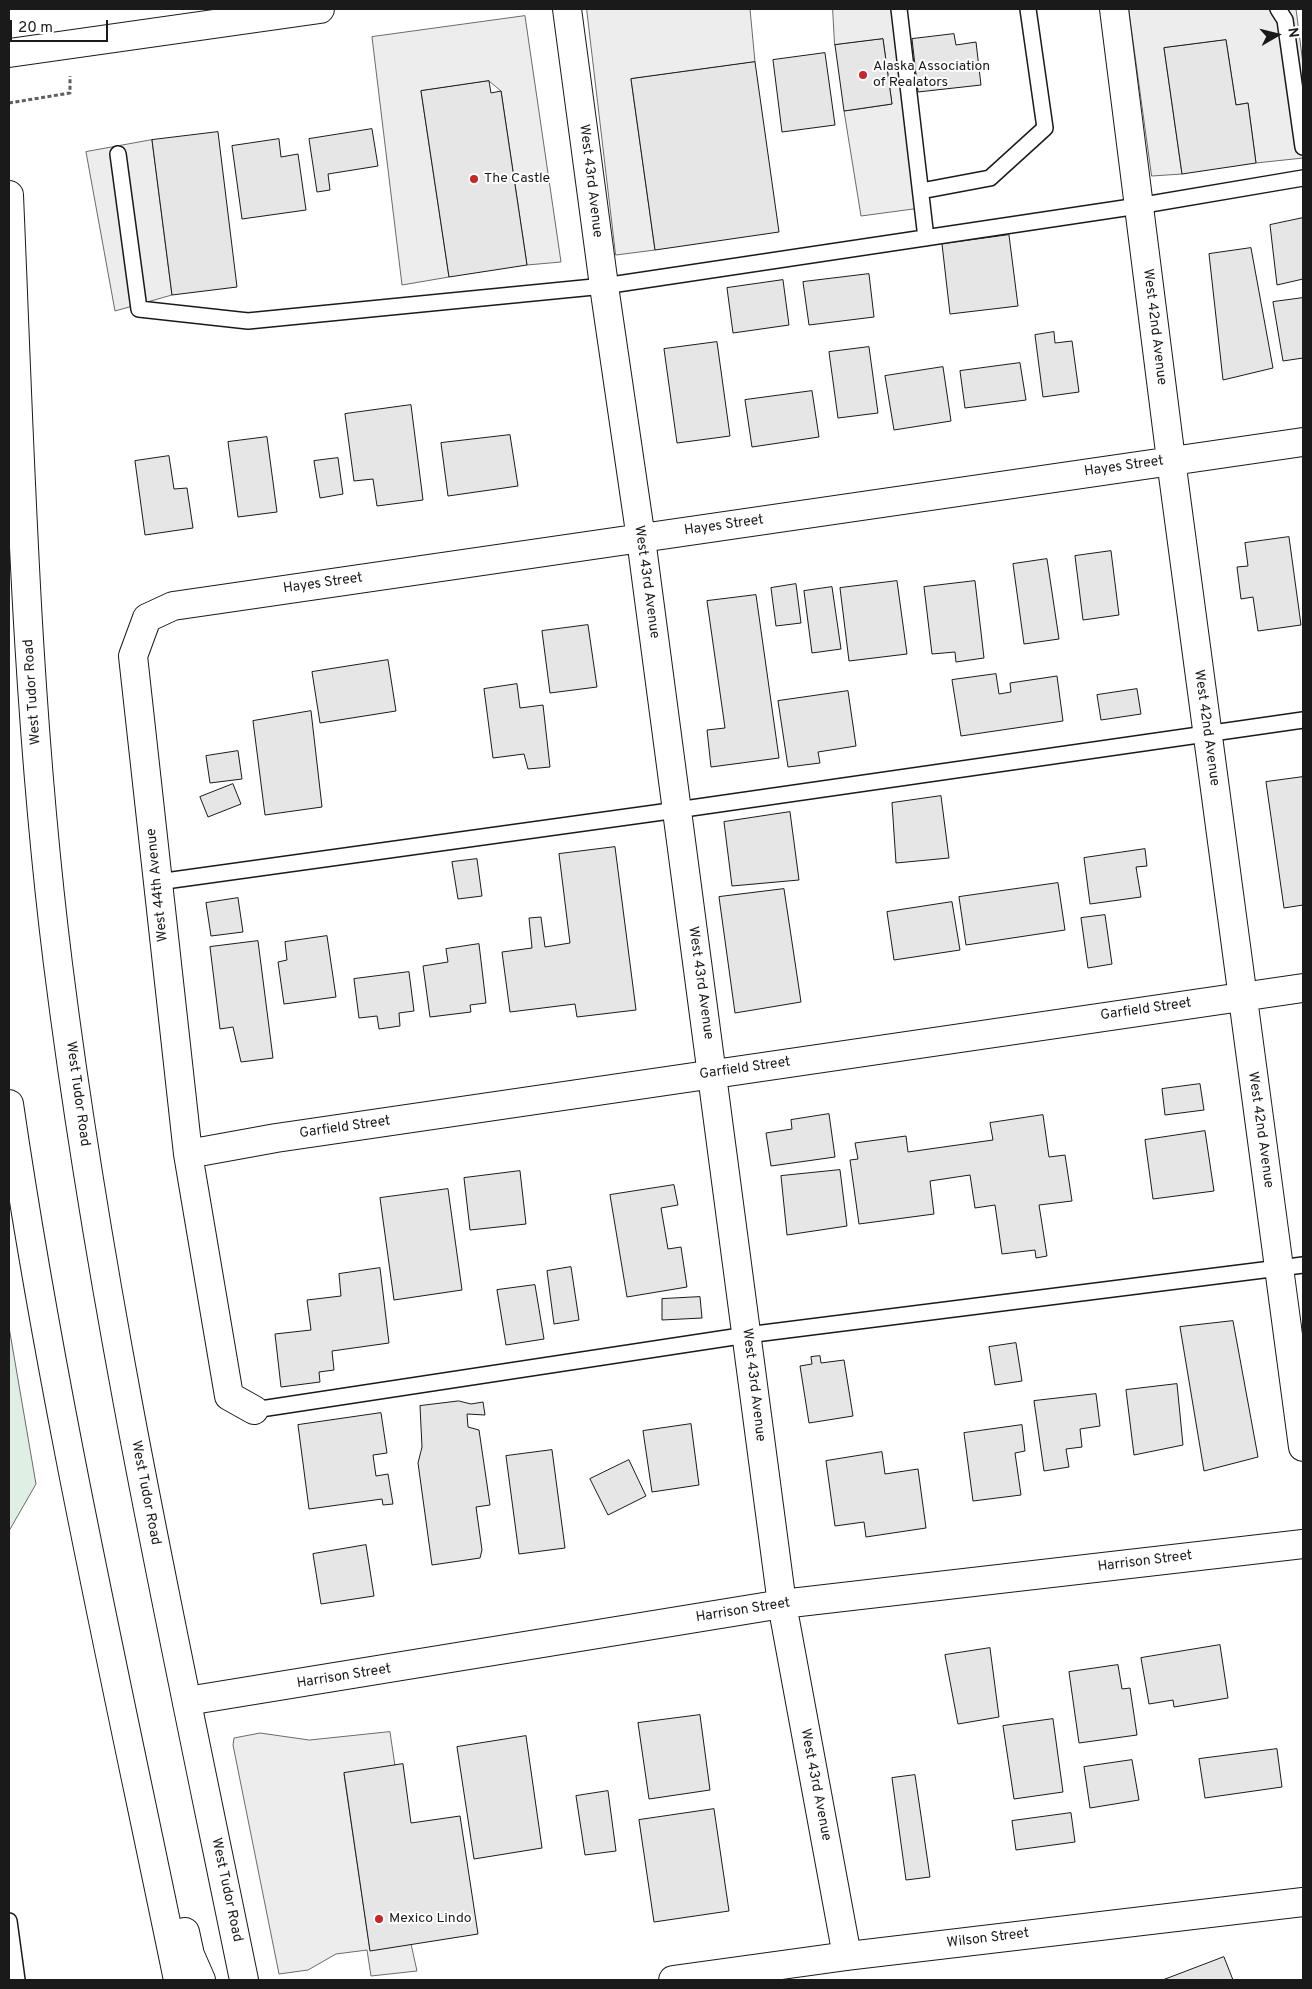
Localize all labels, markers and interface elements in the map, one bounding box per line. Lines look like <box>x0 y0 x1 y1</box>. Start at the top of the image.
scale bar <box>12 10 110 42</box>
north arrow <box>1252 10 1302 60</box>
text: 20 m <box>18 19 53 38</box>
text: N <box>1283 27 1301 39</box>
place label: Alaska Association of Realators <box>873 59 990 92</box>
marker: Alaska Association of Realators <box>857 69 869 81</box>
street label: West 43rd Avenue <box>575 123 605 239</box>
place label: The Castle <box>484 171 550 187</box>
marker: The Castle <box>468 173 480 185</box>
street label: West 42nd Avenue <box>1139 268 1169 386</box>
street label: Hayes Street <box>1083 453 1165 481</box>
street label: Hayes Street <box>683 512 765 540</box>
street label: West 43rd Avenue <box>630 524 662 640</box>
street label: Hayes Street <box>282 570 364 598</box>
street label: West Tudor Road <box>21 639 45 745</box>
street label: West 42nd Avenue <box>1190 669 1222 787</box>
street label: West 44th Avenue <box>144 827 172 943</box>
street label: West 43rd Avenue <box>684 925 716 1041</box>
street label: Garfield Street <box>1099 995 1193 1025</box>
street label: West Tudor Road <box>61 1040 93 1148</box>
street label: Garfield Street <box>698 1054 792 1084</box>
street label: West 42nd Avenue <box>1244 1071 1276 1189</box>
street label: Garfield Street <box>298 1113 392 1143</box>
street label: West 43rd Avenue <box>738 1327 768 1443</box>
street label: West Tudor Road <box>127 1439 163 1547</box>
street label: Harrison Street <box>1097 1548 1193 1576</box>
street label: Harrison Street <box>695 1595 791 1627</box>
street label: Harrison Street <box>296 1661 392 1693</box>
street label: West 43rd Avenue <box>796 1727 834 1843</box>
street label: West Tudor Road <box>207 1836 245 1944</box>
place label: Mexico Lindo <box>389 1911 472 1927</box>
marker: Mexico Lindo <box>373 1913 385 1925</box>
street label: Wilson Street <box>946 1926 1030 1952</box>

